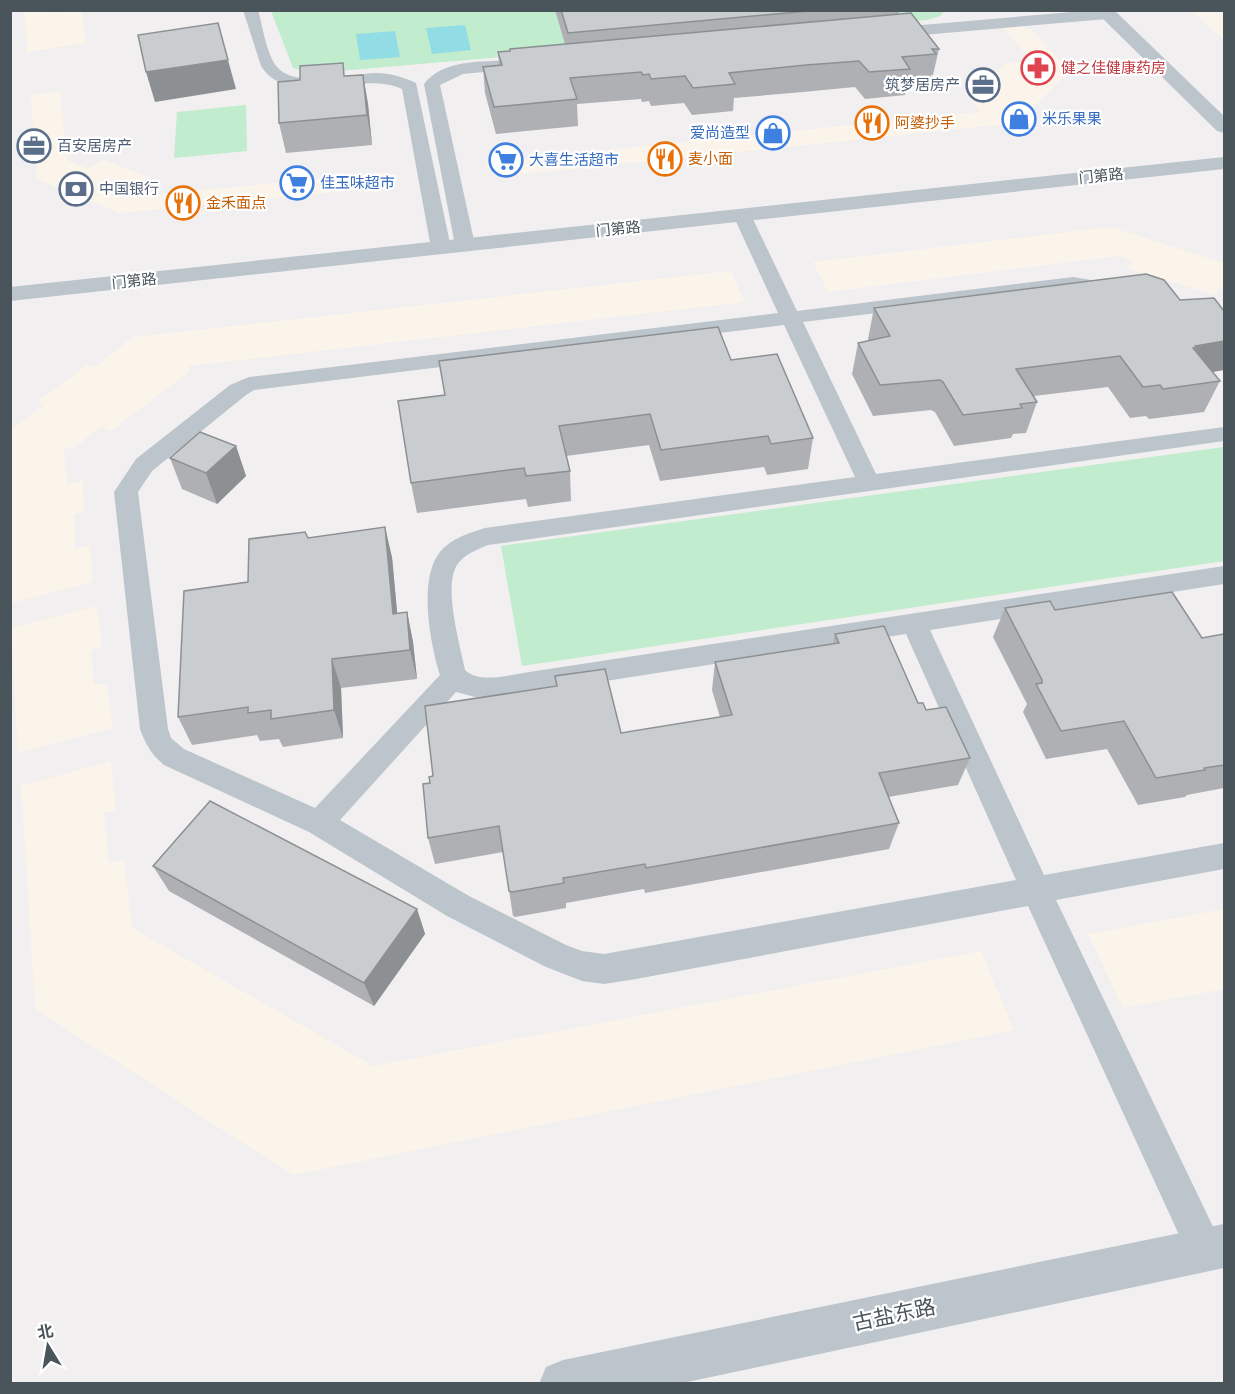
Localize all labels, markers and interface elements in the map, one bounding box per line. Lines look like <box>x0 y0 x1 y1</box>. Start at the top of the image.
pharmacy icon: 健之佳健康药房 <box>1020 50 1056 86</box>
place label: 健之佳健康药房 <box>1061 56 1166 79</box>
office icon: 筑梦居房产 <box>965 67 1001 103</box>
place label: 筑梦居房产 <box>885 73 960 96</box>
shop icon: 米乐果果 <box>1001 101 1037 137</box>
restaurant icon: 阿婆抄手 <box>854 105 890 141</box>
place label: 米乐果果 <box>1042 107 1102 130</box>
place label: 阿婆抄手 <box>895 111 955 134</box>
shop icon: 爱尚造型 <box>755 115 791 151</box>
place label: 爱尚造型 <box>690 121 750 144</box>
office icon: 百安居房产 <box>16 128 52 164</box>
place label: 百安居房产 <box>57 134 132 157</box>
restaurant icon: 麦小面 <box>647 141 683 177</box>
supermarket icon: 大喜生活超市 <box>488 142 524 178</box>
place label: 麦小面 <box>688 147 733 170</box>
place label: 大喜生活超市 <box>529 148 619 171</box>
street label: 门第路 <box>1077 162 1125 189</box>
supermarket icon: 佳玉味超市 <box>279 165 315 201</box>
bank icon: 中国银行 <box>58 171 94 207</box>
place label: 佳玉味超市 <box>320 171 395 194</box>
place label: 中国银行 <box>99 177 159 200</box>
restaurant icon: 金禾面点 <box>165 185 201 221</box>
place label: 金禾面点 <box>206 191 266 214</box>
street label: 门第路 <box>594 215 642 242</box>
street label: 门第路 <box>110 267 158 294</box>
street label: 古盐东路 <box>849 1290 938 1338</box>
north arrow <box>18 1316 78 1376</box>
text: 北 <box>35 1318 55 1345</box>

